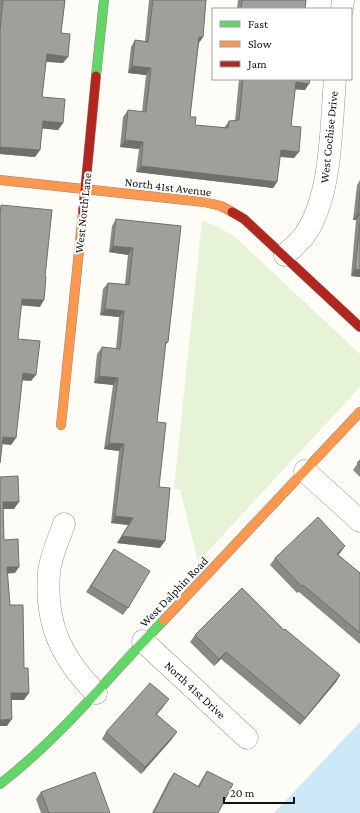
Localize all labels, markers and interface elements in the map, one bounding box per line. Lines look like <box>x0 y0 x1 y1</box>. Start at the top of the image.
legend <box>212 8 352 80</box>
text: Fast <box>248 17 269 31</box>
text: Slow <box>248 37 272 51</box>
text: Jam <box>247 57 267 71</box>
street label: West Cochise Drive <box>317 90 341 184</box>
street label: West North Lane <box>72 172 94 254</box>
street label: North 41st Avenue <box>124 175 212 199</box>
street label: West Dalphin Road <box>137 553 212 630</box>
street label: North 41st Drive <box>162 658 228 722</box>
scale bar <box>224 779 294 805</box>
text: 20 m <box>230 786 255 800</box>

